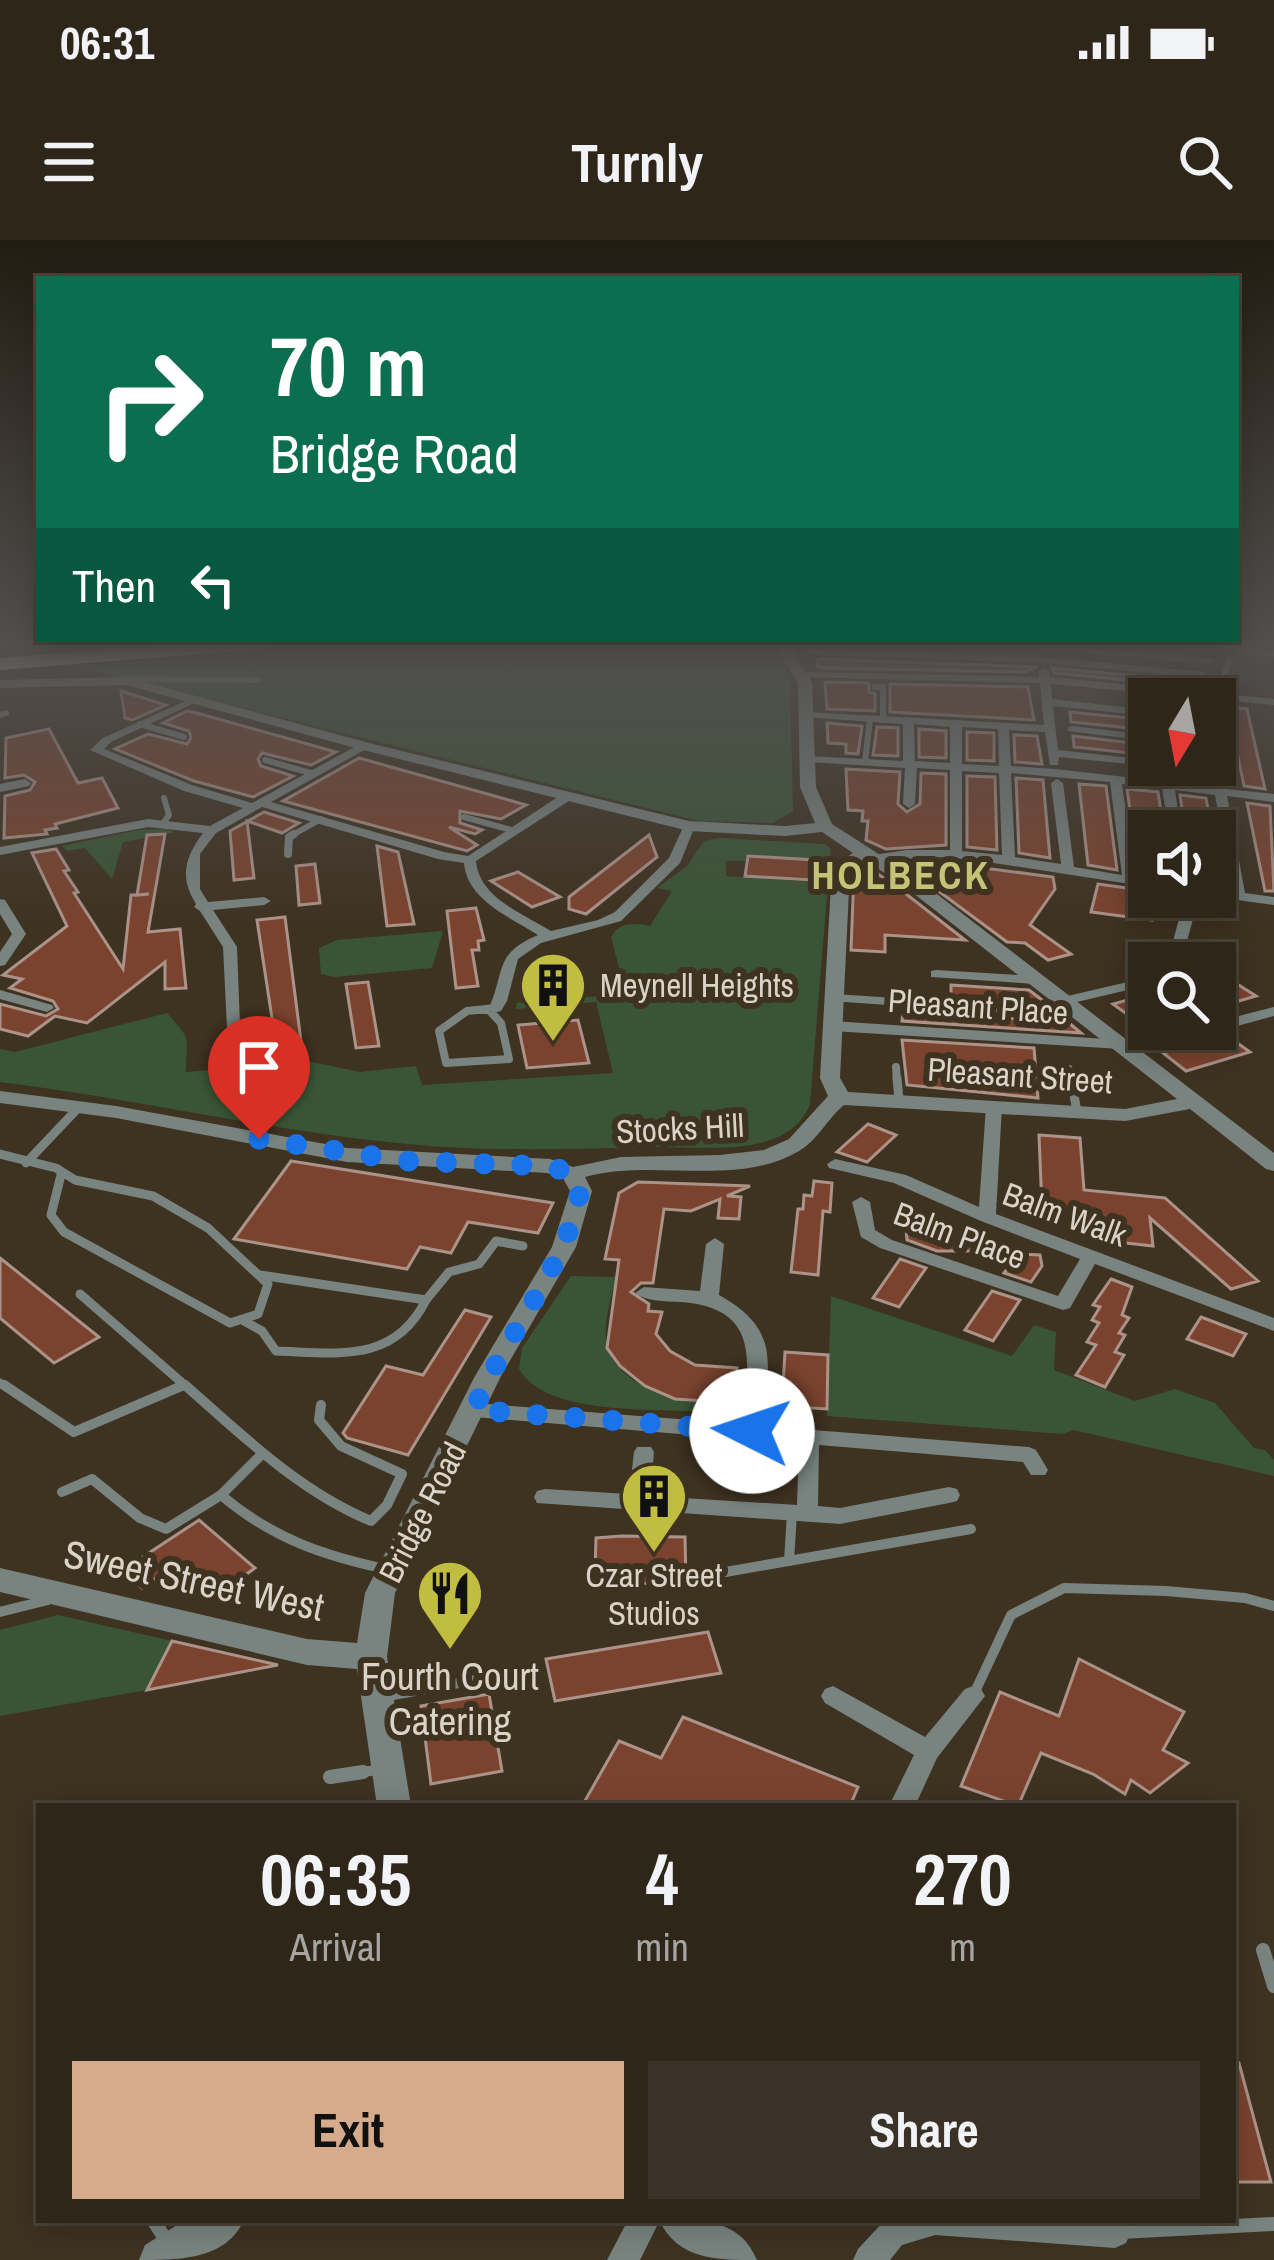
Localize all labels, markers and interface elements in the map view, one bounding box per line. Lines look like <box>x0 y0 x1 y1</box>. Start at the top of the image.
text: 06:31 <box>60 12 154 73</box>
text: Turnly <box>571 126 703 199</box>
icon: menu <box>36 129 102 195</box>
icon: search <box>1172 129 1238 195</box>
text: 70 m <box>270 309 427 422</box>
icon: right <box>72 324 228 480</box>
text: Bridge Road <box>270 417 519 490</box>
icon: left <box>180 552 246 618</box>
text: Then <box>72 555 156 616</box>
north arrow <box>1128 678 1236 786</box>
map controls <box>1128 678 1236 1050</box>
button: sound <box>1128 810 1236 918</box>
district label: HOLBECK <box>811 849 991 901</box>
button: search <box>1128 942 1236 1050</box>
building icon: Meynell Heights <box>518 950 588 1044</box>
place label: Meynell Heights <box>600 963 794 1007</box>
street label: Pleasant Place <box>886 978 1070 1034</box>
pin <box>208 1016 310 1139</box>
icon: arrive <box>226 1034 292 1100</box>
street label: Pleasant Street <box>926 1047 1114 1103</box>
street label: Stocks Hill <box>615 1103 745 1153</box>
street label: Balm Walk <box>997 1171 1133 1257</box>
street label: Balm Place <box>888 1191 1032 1279</box>
position arrow <box>689 1368 815 1494</box>
street label: Bridge Road <box>368 1434 476 1590</box>
building icon: Czar Street Studios <box>619 1461 689 1555</box>
street label: Sweet Street West <box>59 1527 329 1633</box>
place label: Czar Street Studios <box>586 1553 722 1635</box>
restaurant icon: Fourth Court Catering <box>415 1558 485 1652</box>
place label: Fourth Court Catering <box>361 1650 539 1747</box>
text: 06:35 <box>260 1830 411 1927</box>
text: 4 <box>646 1830 679 1927</box>
text: 270 <box>913 1830 1012 1927</box>
text: Arrival <box>290 1921 382 1973</box>
text: min <box>636 1921 689 1973</box>
text: m <box>949 1921 976 1973</box>
button: Exit <box>72 2061 624 2199</box>
button: Share <box>648 2061 1200 2199</box>

